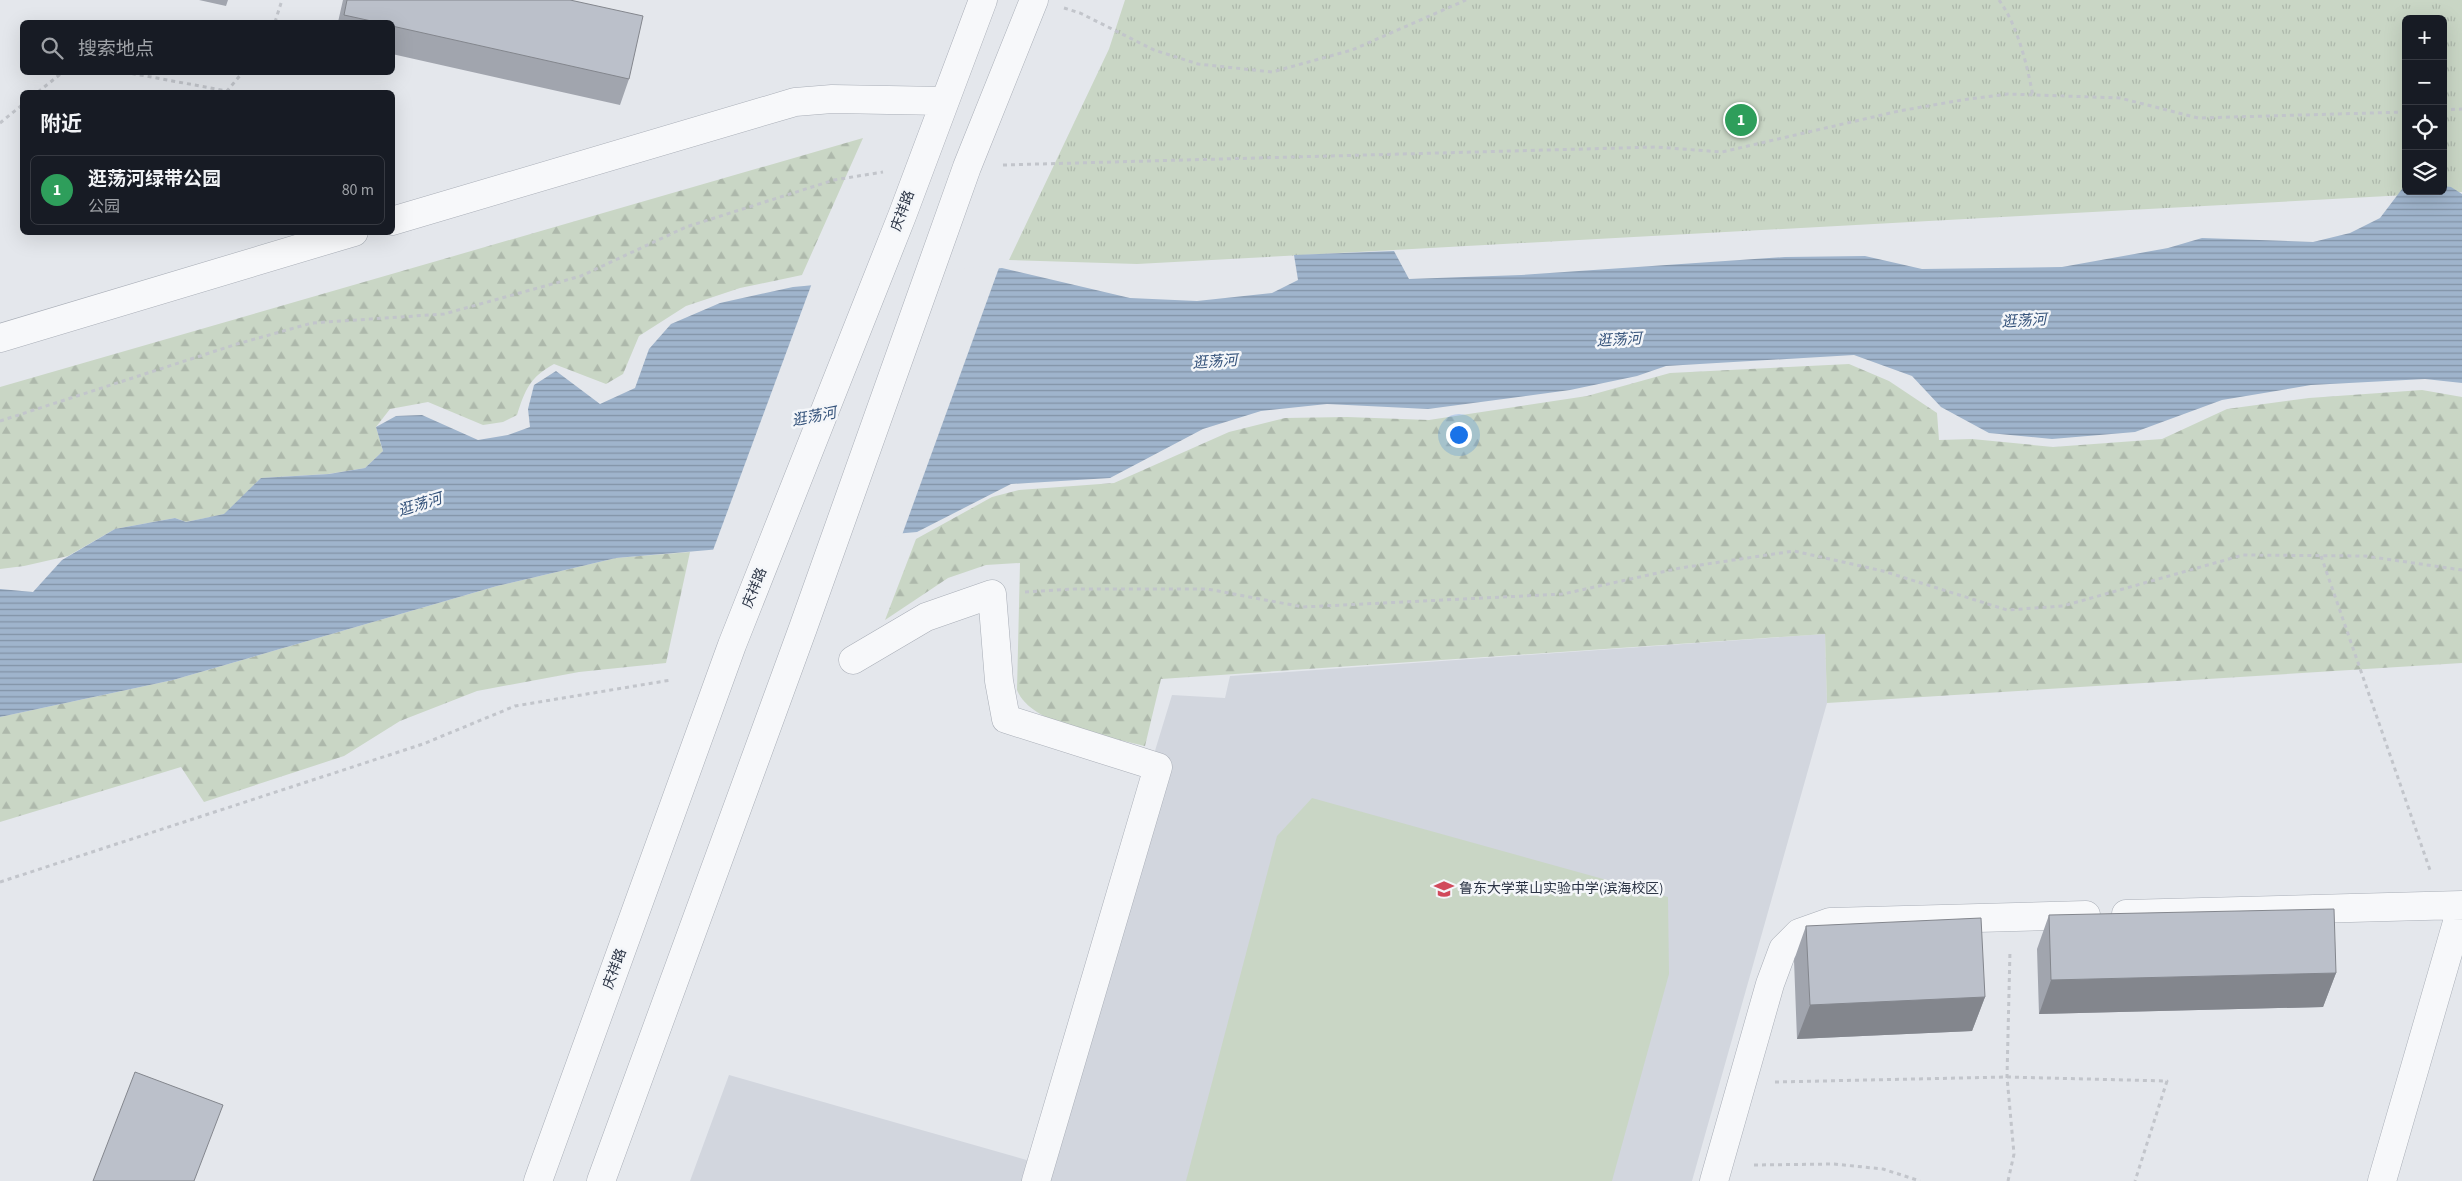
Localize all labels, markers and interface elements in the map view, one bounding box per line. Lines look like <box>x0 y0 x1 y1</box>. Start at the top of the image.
map controls <box>2402 15 2447 195</box>
button: + <box>2402 15 2447 60</box>
search box <box>20 20 395 75</box>
icon: search <box>38 34 66 62</box>
text: 搜索地点 <box>78 36 154 63</box>
button: − <box>2402 60 2447 105</box>
pin: 1 <box>1725 101 1757 139</box>
button: locate <box>2402 105 2447 150</box>
text: 附近 <box>40 109 82 139</box>
button: layers <box>2402 150 2447 195</box>
text: 逛荡河绿带公园 <box>88 166 221 193</box>
text: 1 <box>53 179 61 201</box>
text: 80 m <box>342 179 374 201</box>
street label: 庆祥路 <box>886 188 920 234</box>
text: 公园 <box>88 196 120 218</box>
water label: 逛荡河 <box>2001 309 2050 333</box>
water label: 逛荡河 <box>1596 328 1645 352</box>
water label: 逛荡河 <box>1192 350 1241 374</box>
water label: 逛荡河 <box>790 402 841 432</box>
your location <box>1446 422 1472 448</box>
water label: 逛荡河 <box>395 488 447 522</box>
street label: 庆祥路 <box>738 565 772 611</box>
school or university icon: 鲁东大学莱山实验中学(滨海校区) <box>1433 878 1455 900</box>
place label: 鲁东大学莱山实验中学(滨海校区) <box>1459 879 1663 899</box>
street label: 庆祥路 <box>598 946 632 992</box>

